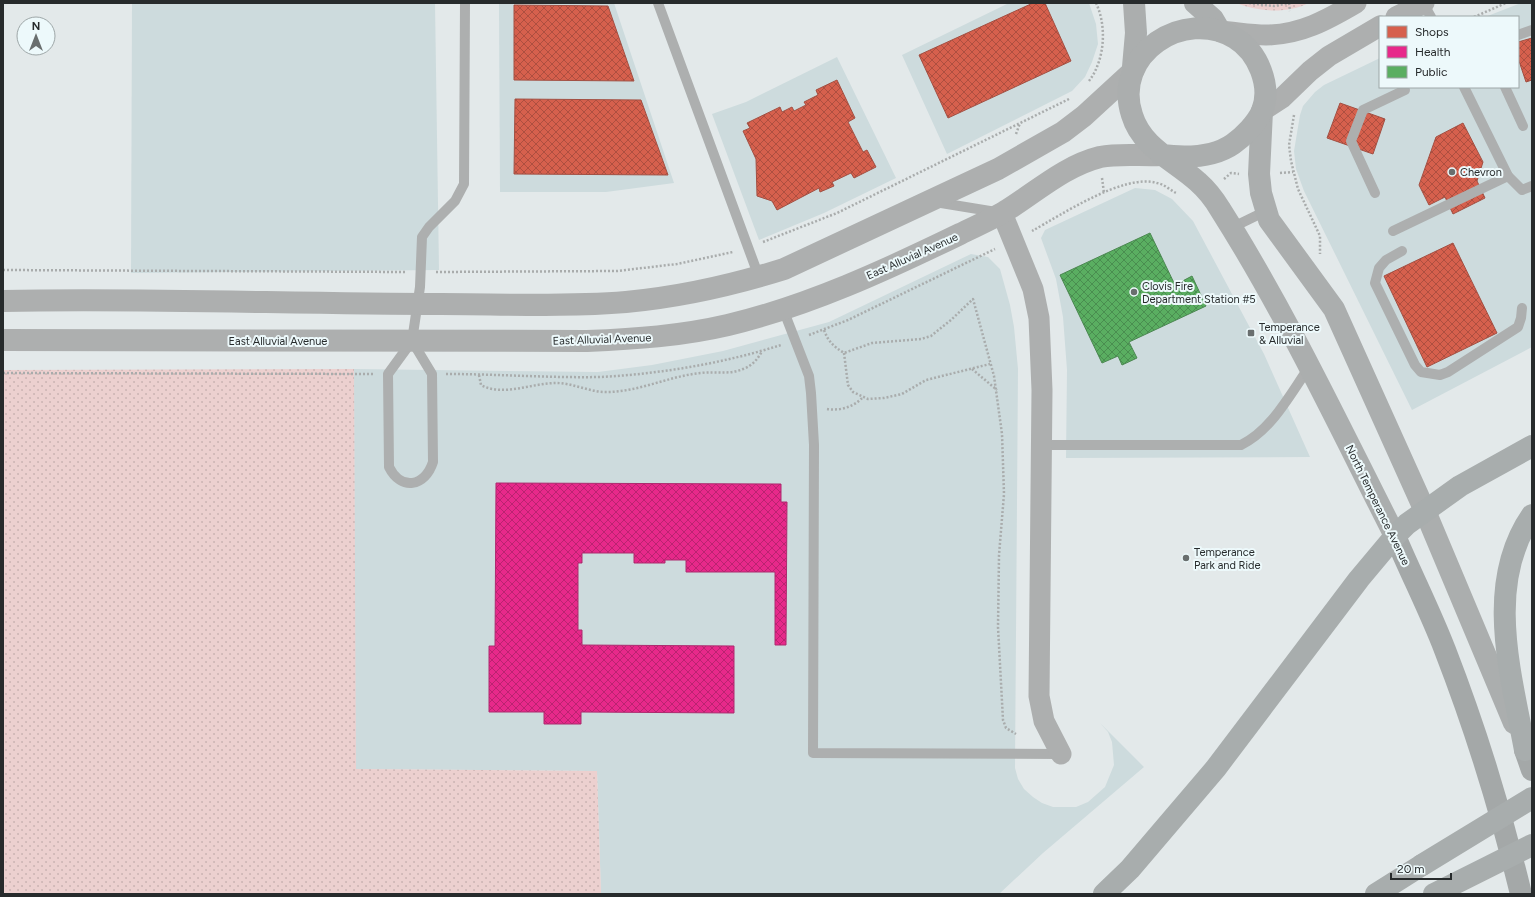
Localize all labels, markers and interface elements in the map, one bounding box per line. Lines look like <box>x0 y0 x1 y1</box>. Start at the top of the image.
north arrow <box>16 16 56 56</box>
legend <box>1379 16 1519 88</box>
text: N <box>32 20 40 33</box>
text: Shops <box>1415 25 1449 39</box>
text: Health <box>1415 45 1451 59</box>
text: Public <box>1415 65 1448 79</box>
place label: Chevron <box>1460 166 1502 179</box>
marker: Chevron <box>1447 167 1457 177</box>
street label: East Alluvial Avenue <box>864 230 960 282</box>
place label: Clovis Fire Department Station #5 <box>1142 280 1256 306</box>
marker: Clovis Fire Department Station #5 <box>1129 287 1139 297</box>
place label: Temperance & Alluvial <box>1259 321 1320 347</box>
marker: Temperance & Alluvial <box>1246 328 1256 338</box>
street label: East Alluvial Avenue <box>552 331 652 348</box>
street label: East Alluvial Avenue <box>229 335 327 348</box>
street label: North Temperance Avenue <box>1343 443 1412 567</box>
place label: Temperance Park and Ride <box>1194 546 1260 572</box>
marker: Temperance Park and Ride <box>1181 553 1191 563</box>
scale bar <box>1391 855 1451 881</box>
text: 20 m <box>1397 862 1425 876</box>

